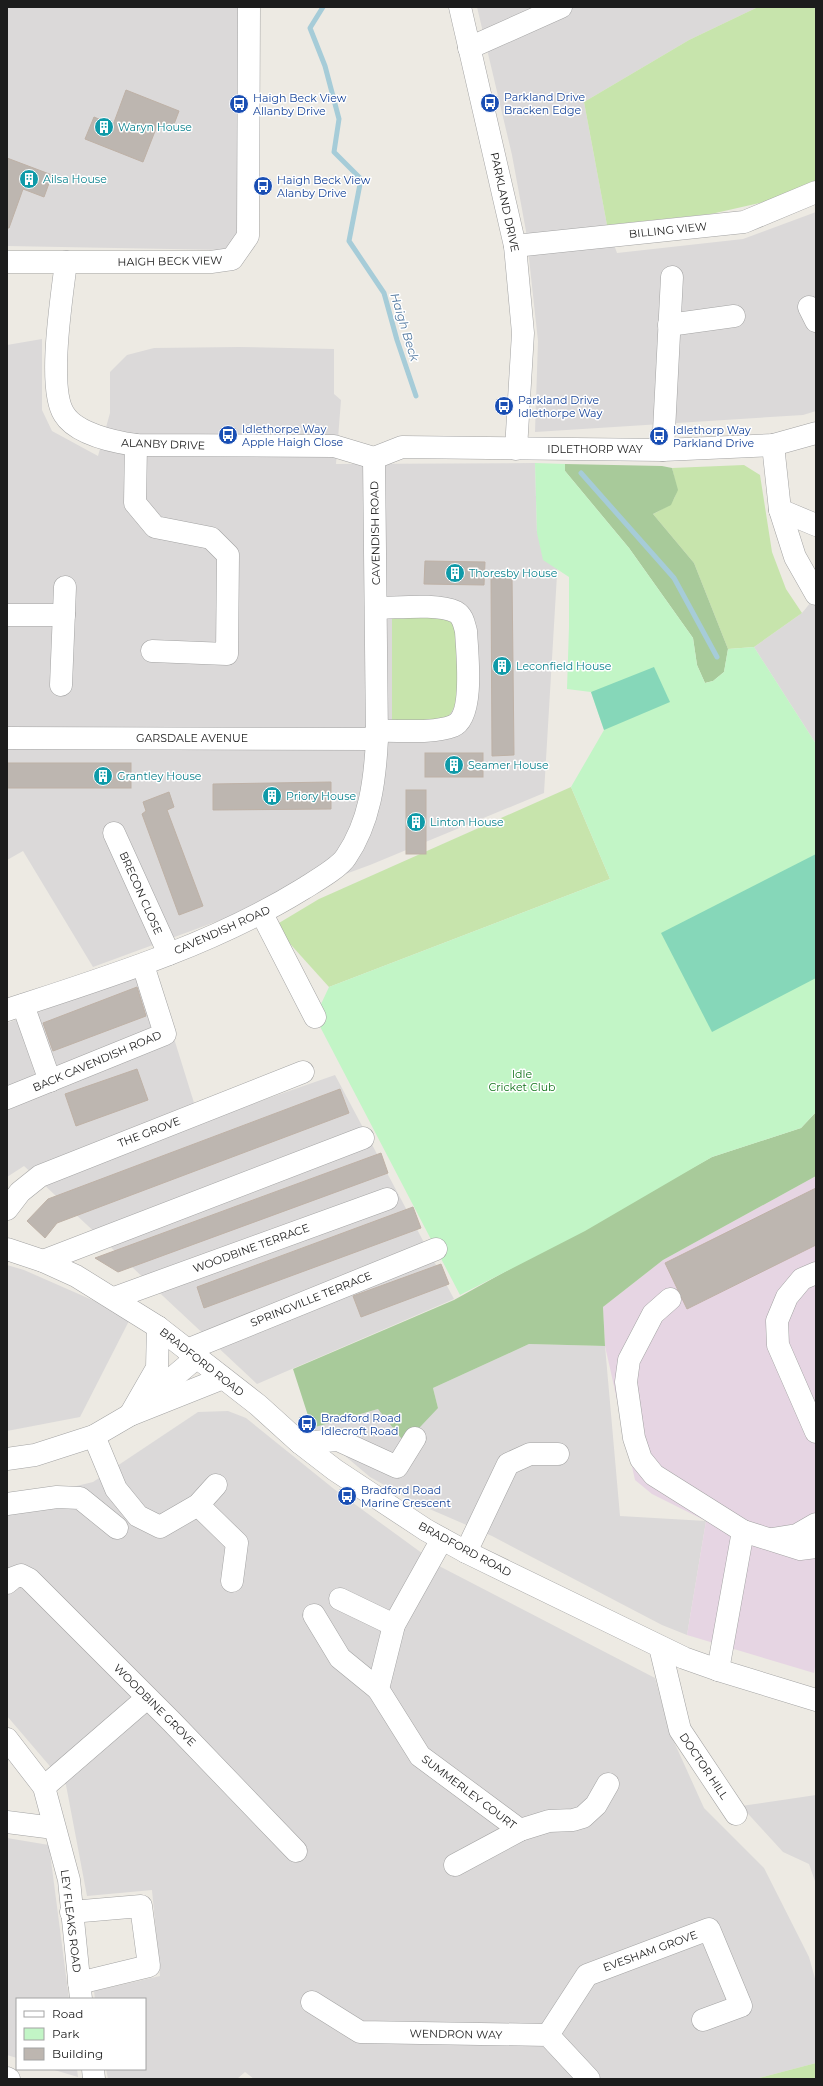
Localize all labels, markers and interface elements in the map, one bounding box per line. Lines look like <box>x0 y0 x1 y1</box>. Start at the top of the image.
place label: Parkland Drive Bracken Edge <box>504 90 586 117</box>
place label: Haigh Beck View Allanby Drive <box>253 91 347 118</box>
bus stop icon: Parkland Drive Bracken Edge <box>479 92 501 114</box>
bus stop icon: Haigh Beck View Allanby Drive <box>228 93 250 115</box>
building icon: Waryn House <box>93 116 115 138</box>
place label: Waryn House <box>118 120 192 134</box>
street label: PARKLAND DRIVE <box>488 151 522 253</box>
building icon: Ailsa House <box>18 168 40 190</box>
place label: Ailsa House <box>43 172 107 186</box>
place label: Haigh Beck View Alanby Drive <box>277 173 371 200</box>
bus stop icon: Haigh Beck View Alanby Drive <box>252 175 274 197</box>
street label: BILLING VIEW <box>628 219 708 241</box>
street label: HAIGH BECK VIEW <box>117 253 223 269</box>
water label: Haigh Beck <box>387 291 423 364</box>
place label: Parkland Drive Idlethorpe Way <box>518 393 602 420</box>
bus stop icon: Parkland Drive Idlethorpe Way <box>493 395 515 417</box>
place label: Idlethorpe Way Apple Haigh Close <box>242 422 344 449</box>
place label: Idlethorp Way Parkland Drive <box>673 423 755 450</box>
bus stop icon: Idlethorpe Way Apple Haigh Close <box>217 424 239 446</box>
bus stop icon: Idlethorp Way Parkland Drive <box>648 425 670 447</box>
street label: ALANBY DRIVE <box>121 436 205 452</box>
street label: IDLETHORP WAY <box>547 442 643 456</box>
street label: CAVENDISH ROAD <box>367 481 383 585</box>
building icon: Thoresby House <box>444 562 466 584</box>
place label: Thoresby House <box>469 566 558 580</box>
building icon: Leconfield House <box>491 655 513 677</box>
place label: Leconfield House <box>516 659 612 673</box>
street label: GARSDALE AVENUE <box>136 731 248 745</box>
building icon: Seamer House <box>443 754 465 776</box>
place label: Seamer House <box>468 758 549 772</box>
building icon: Grantley House <box>92 765 114 787</box>
place label: Grantley House <box>117 769 202 783</box>
building icon: Priory House <box>261 785 283 807</box>
place label: Priory House <box>286 789 357 803</box>
building icon: Linton House <box>405 811 427 833</box>
place label: Linton House <box>430 815 504 829</box>
street label: BRECON CLOSE <box>116 849 166 937</box>
street label: CAVENDISH ROAD <box>172 902 272 958</box>
street label: BACK CAVENDISH ROAD <box>31 1028 163 1094</box>
park label: Idle Cricket Club <box>488 1067 556 1094</box>
street label: THE GROVE <box>116 1114 182 1150</box>
street label: WOODBINE TERRACE <box>191 1220 311 1276</box>
street label: SPRINGVILLE TERRACE <box>248 1268 374 1330</box>
street label: BRADFORD ROAD <box>157 1325 247 1399</box>
place label: Bradford Road Idlecroft Road <box>321 1411 401 1438</box>
bus stop icon: Bradford Road Idlecroft Road <box>296 1413 318 1435</box>
place label: Bradford Road Marine Crescent <box>361 1483 451 1510</box>
bus stop icon: Bradford Road Marine Crescent <box>336 1485 358 1507</box>
street label: BRADFORD ROAD <box>416 1519 514 1579</box>
street label: WOODBINE GROVE <box>111 1661 199 1749</box>
street label: DOCTOR HILL <box>677 1730 732 1802</box>
street label: SUMMERLEY COURT <box>419 1752 520 1833</box>
street label: LEY FLEAKS ROAD <box>58 1869 84 1973</box>
street label: EVESHAM GROVE <box>601 1927 699 1975</box>
legend <box>16 1998 146 2070</box>
text: Road <box>52 2006 83 2021</box>
text: Park <box>52 2026 80 2041</box>
street label: WENDRON WAY <box>410 2026 502 2042</box>
text: Building <box>52 2046 103 2061</box>

